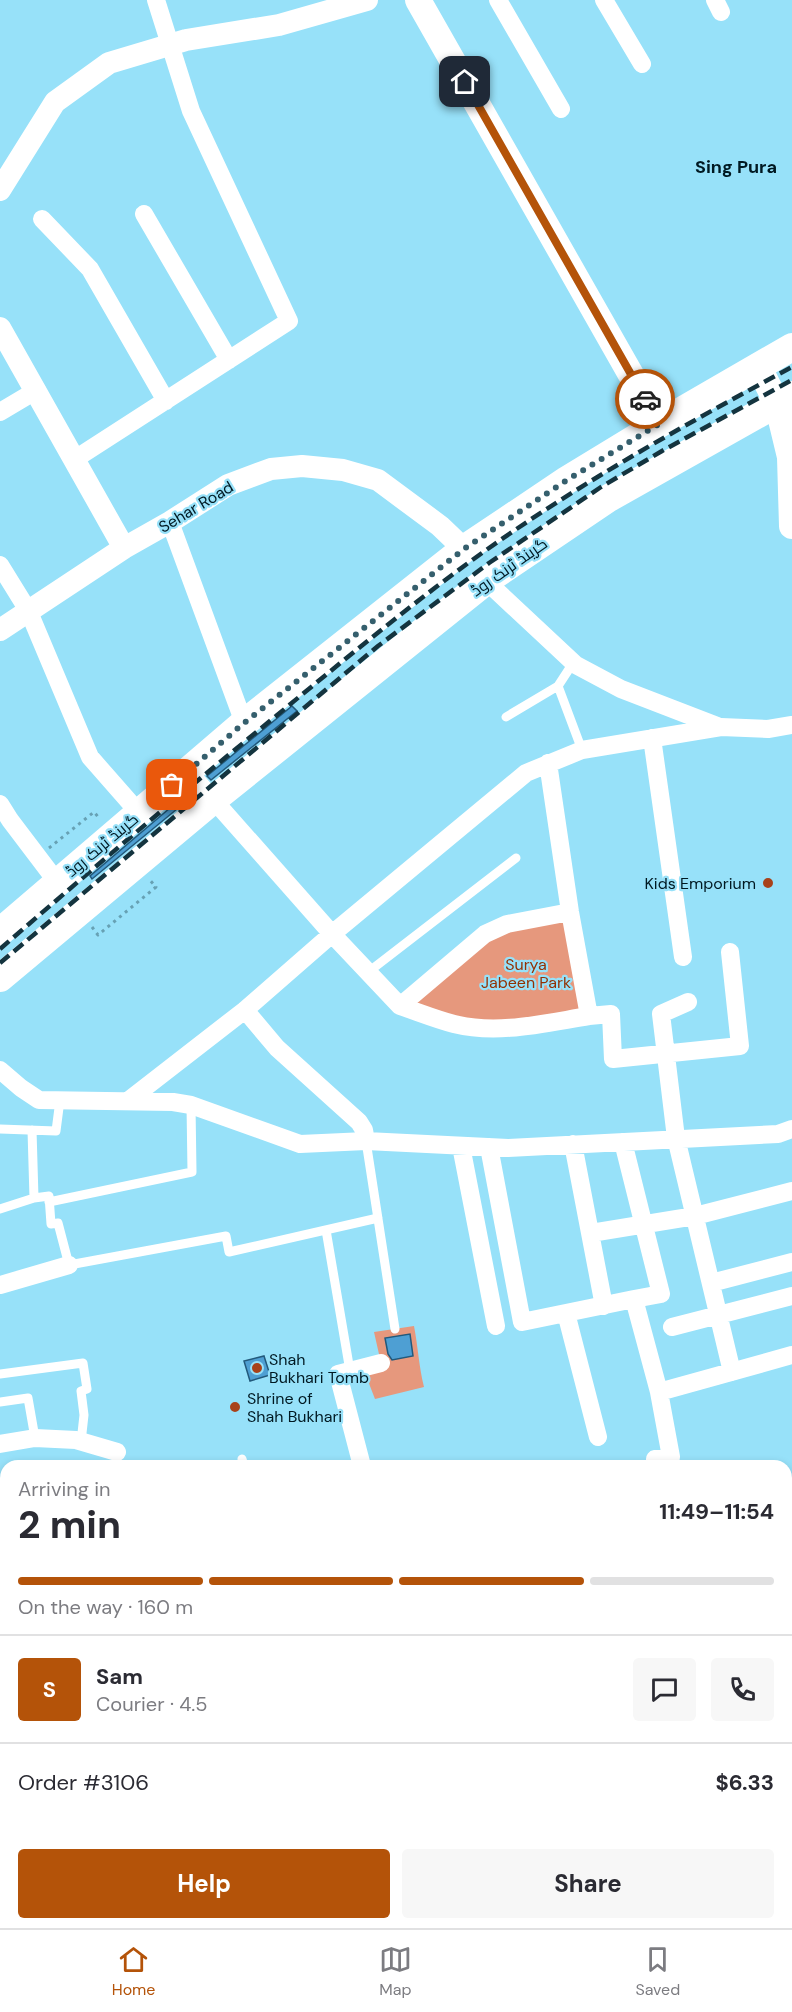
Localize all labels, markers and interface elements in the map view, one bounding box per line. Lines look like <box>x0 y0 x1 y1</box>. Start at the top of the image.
pin <box>439 56 490 107</box>
icon: home <box>448 65 481 98</box>
district label: Sing Pura <box>695 155 777 179</box>
courier <box>615 369 675 429</box>
icon: car <box>629 383 662 416</box>
street label: Sehar Road <box>155 476 237 538</box>
street label: گرینڈ ٹرنک روڈ <box>467 533 551 601</box>
pin <box>146 759 197 810</box>
icon: bag <box>155 768 188 801</box>
street label: گرینڈ ٹرنک روڈ <box>61 808 143 882</box>
place label: Kids Emporium <box>645 873 756 894</box>
marker: Kids Emporium <box>761 876 775 890</box>
park label: Surya Jabeen Park <box>481 954 571 993</box>
place label: Shah Bukhari Tomb <box>269 1349 369 1388</box>
marker: Shah Bukhari Tomb <box>250 1361 264 1375</box>
place label: Shrine of Shah Bukhari <box>247 1388 342 1427</box>
marker: Shrine of Shah Bukhari <box>228 1400 242 1414</box>
text: Arriving in <box>18 1476 110 1502</box>
text: 11:49–11:54 <box>659 1497 774 1526</box>
text: 2 min <box>18 1499 121 1550</box>
text: On the way · 160 m <box>18 1594 193 1620</box>
button: chat <box>633 1658 696 1721</box>
button: phone <box>711 1658 774 1721</box>
text: Sam <box>96 1662 143 1691</box>
text: S <box>43 1675 56 1704</box>
text: Courier · 4.5 <box>96 1691 208 1717</box>
text: Order #3106 <box>18 1768 149 1797</box>
text: $6.33 <box>715 1768 774 1797</box>
button: Help <box>18 1849 390 1918</box>
button: Share <box>402 1849 774 1918</box>
tab: Home <box>112 1943 155 2000</box>
tab: Map <box>379 1943 412 2000</box>
tab: Saved <box>635 1943 680 2000</box>

